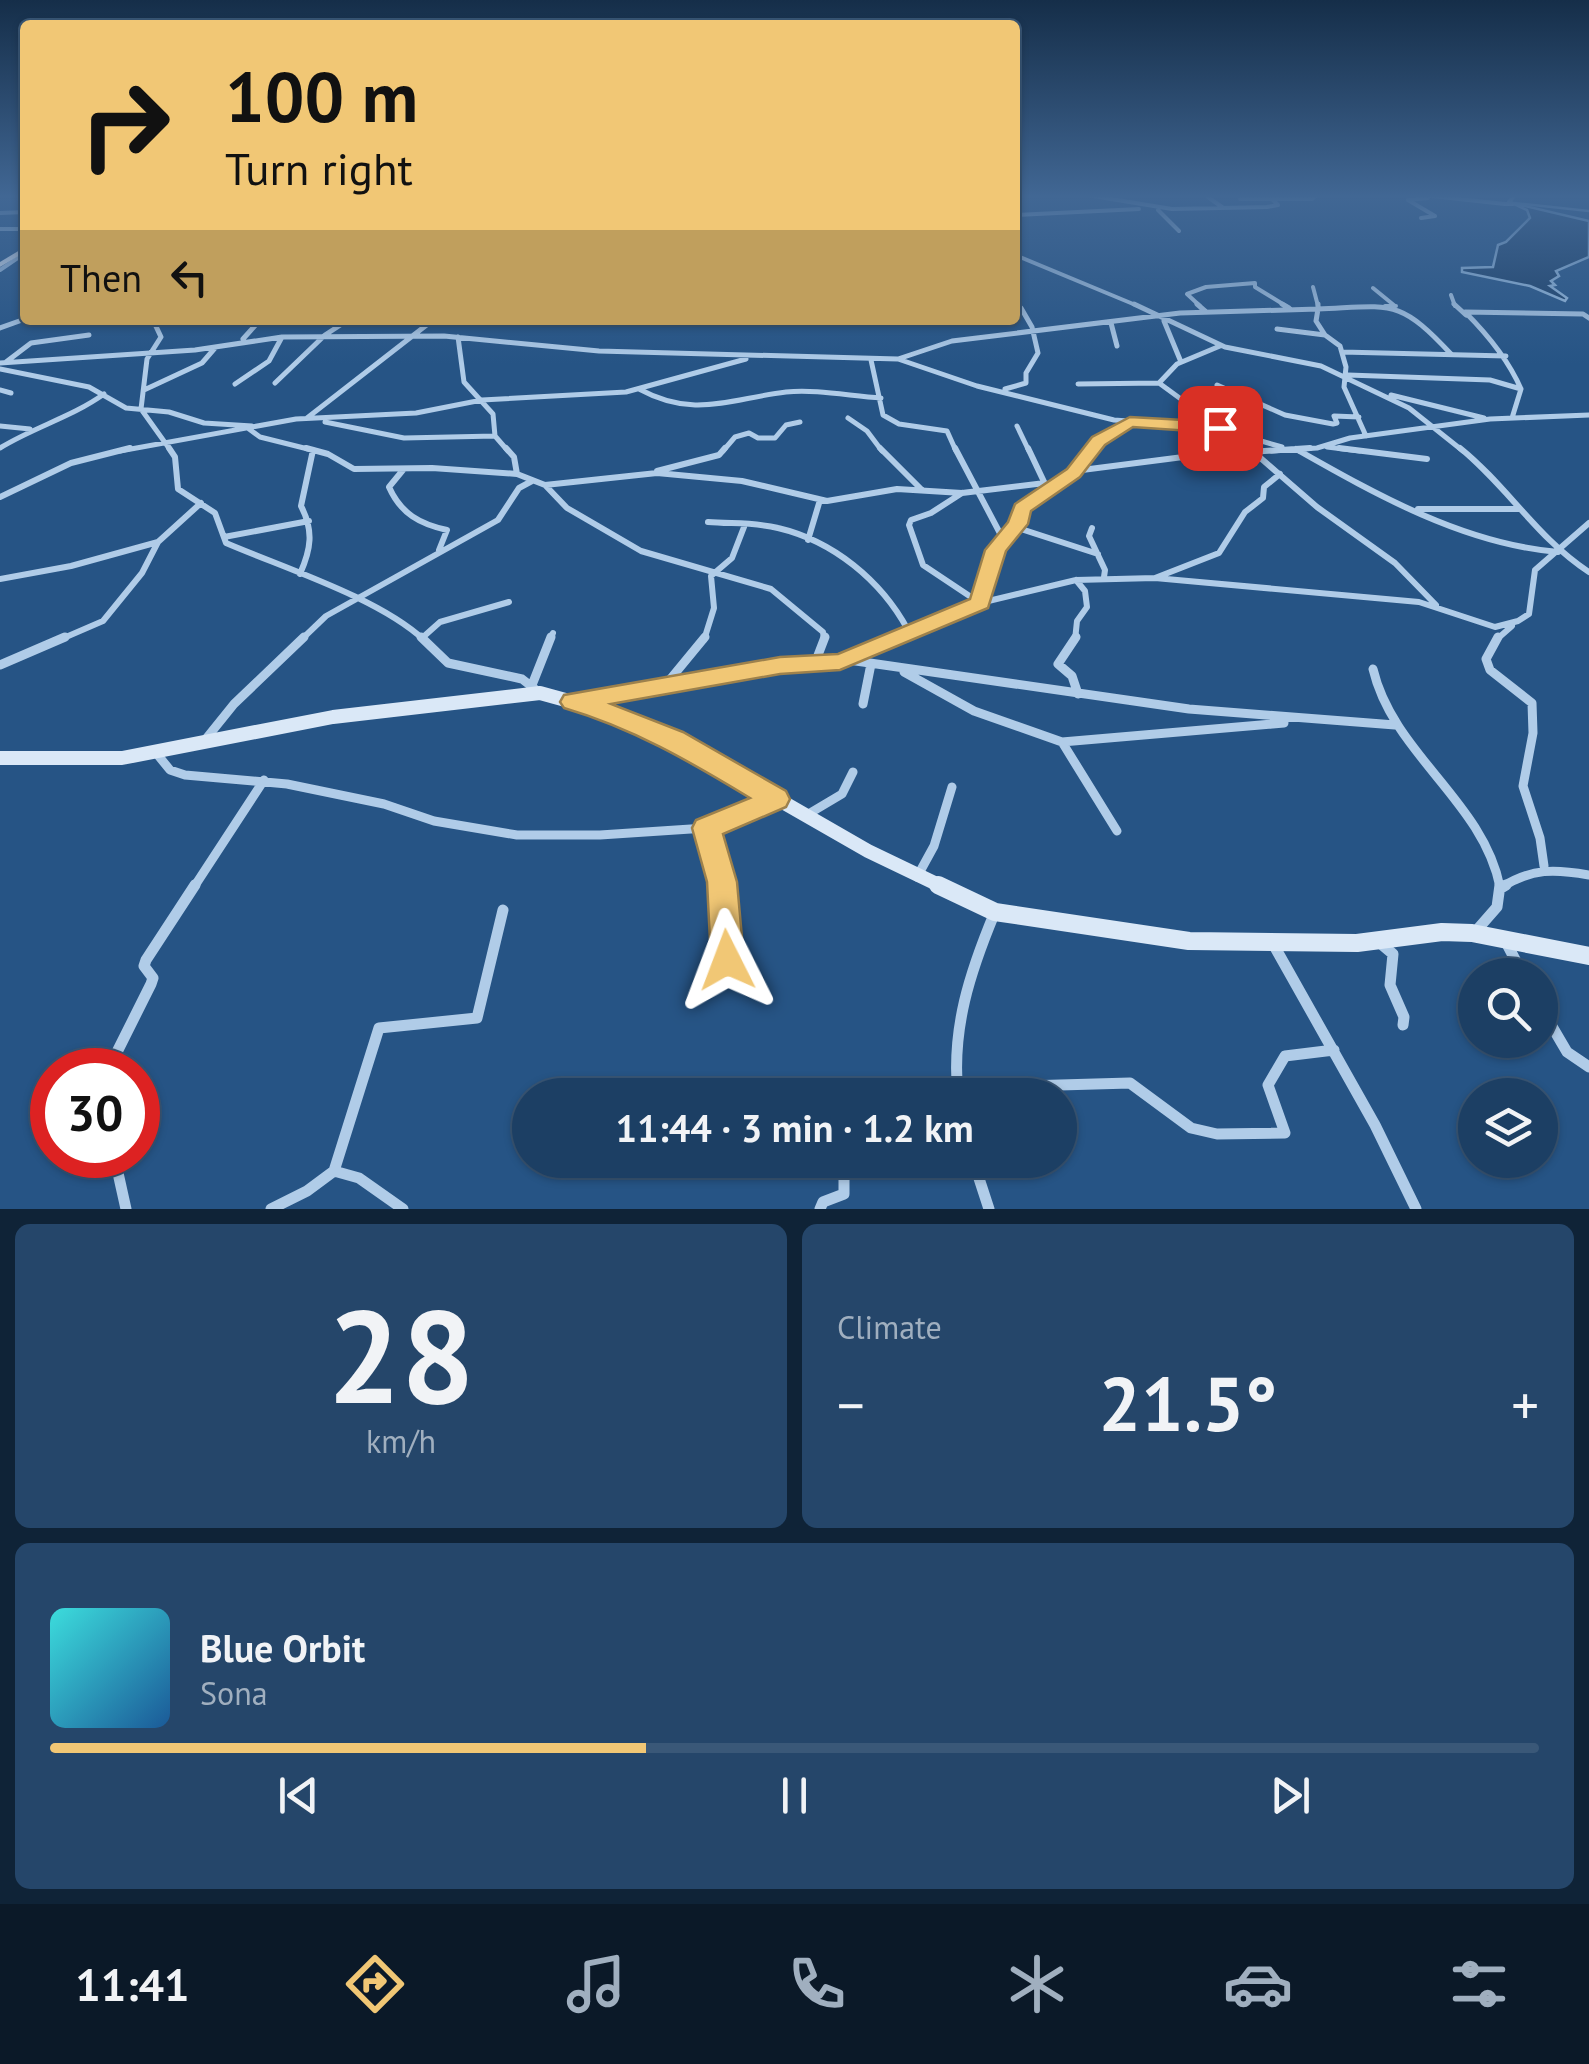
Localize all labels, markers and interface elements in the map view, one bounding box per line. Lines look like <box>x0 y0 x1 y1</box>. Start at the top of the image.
text: 100 m <box>225 51 418 141</box>
icon: right <box>60 60 190 190</box>
text: Turn right <box>225 139 413 197</box>
icon: left <box>162 250 217 305</box>
text: Then <box>60 253 142 302</box>
pin <box>1178 386 1263 471</box>
icon: arrive <box>1193 401 1248 456</box>
position arrow <box>675 908 779 1012</box>
map controls <box>1458 958 1558 1178</box>
button: search <box>1458 958 1558 1058</box>
speed limit sign: 30 <box>30 1048 160 1178</box>
button: layers <box>1458 1078 1558 1178</box>
text: 11:44 · 3 min · 1.2 km <box>615 1103 974 1152</box>
text: 28 <box>327 1271 475 1439</box>
text: Climate <box>837 1306 942 1348</box>
text: 21.5° <box>1099 1355 1277 1452</box>
text: − <box>837 1369 865 1440</box>
text: + <box>1511 1369 1539 1440</box>
text: km/h <box>366 1420 436 1462</box>
text: Blue Orbit <box>200 1623 365 1672</box>
text: Sona <box>200 1672 268 1714</box>
icon: previous <box>271 1768 326 1823</box>
icon: pause <box>767 1768 822 1823</box>
icon: next <box>1263 1768 1318 1823</box>
icon: directions <box>340 1949 410 2019</box>
icon: music <box>561 1949 631 2019</box>
icon: phone <box>782 1949 852 2019</box>
icon: climate <box>1002 1949 1072 2019</box>
icon: car <box>1223 1949 1293 2019</box>
icon: filters <box>1444 1949 1514 2019</box>
text: 11:41 <box>75 1955 190 2013</box>

